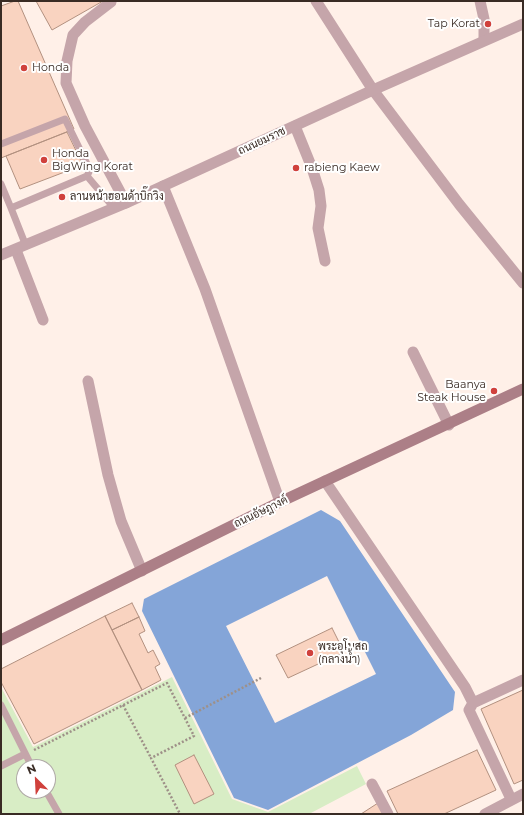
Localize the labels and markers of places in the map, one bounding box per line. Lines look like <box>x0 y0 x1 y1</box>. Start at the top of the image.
place label: Tap Korat <box>428 17 480 31</box>
marker: Tap Korat <box>483 19 493 29</box>
place label: Honda <box>32 61 69 75</box>
marker: Honda <box>19 63 29 73</box>
place label: Honda BigWing Korat <box>52 147 133 173</box>
marker: Honda BigWing Korat <box>39 155 49 165</box>
place label: rabieng Kaew <box>304 161 380 175</box>
marker: rabieng Kaew <box>291 163 301 173</box>
place label: ลานหน้าฮอนด้าบิ๊กวิง <box>70 190 164 204</box>
marker: ลานหน้าฮอนด้าบิ๊กวิง <box>57 192 67 202</box>
place label: Baanya Steak House <box>417 378 486 404</box>
marker: Baanya Steak House <box>489 386 499 396</box>
place label: พระอุโบสถ (กลางน้ำ) <box>318 640 368 666</box>
marker: พระอุโบสถ (กลางน้ำ) <box>305 648 315 658</box>

